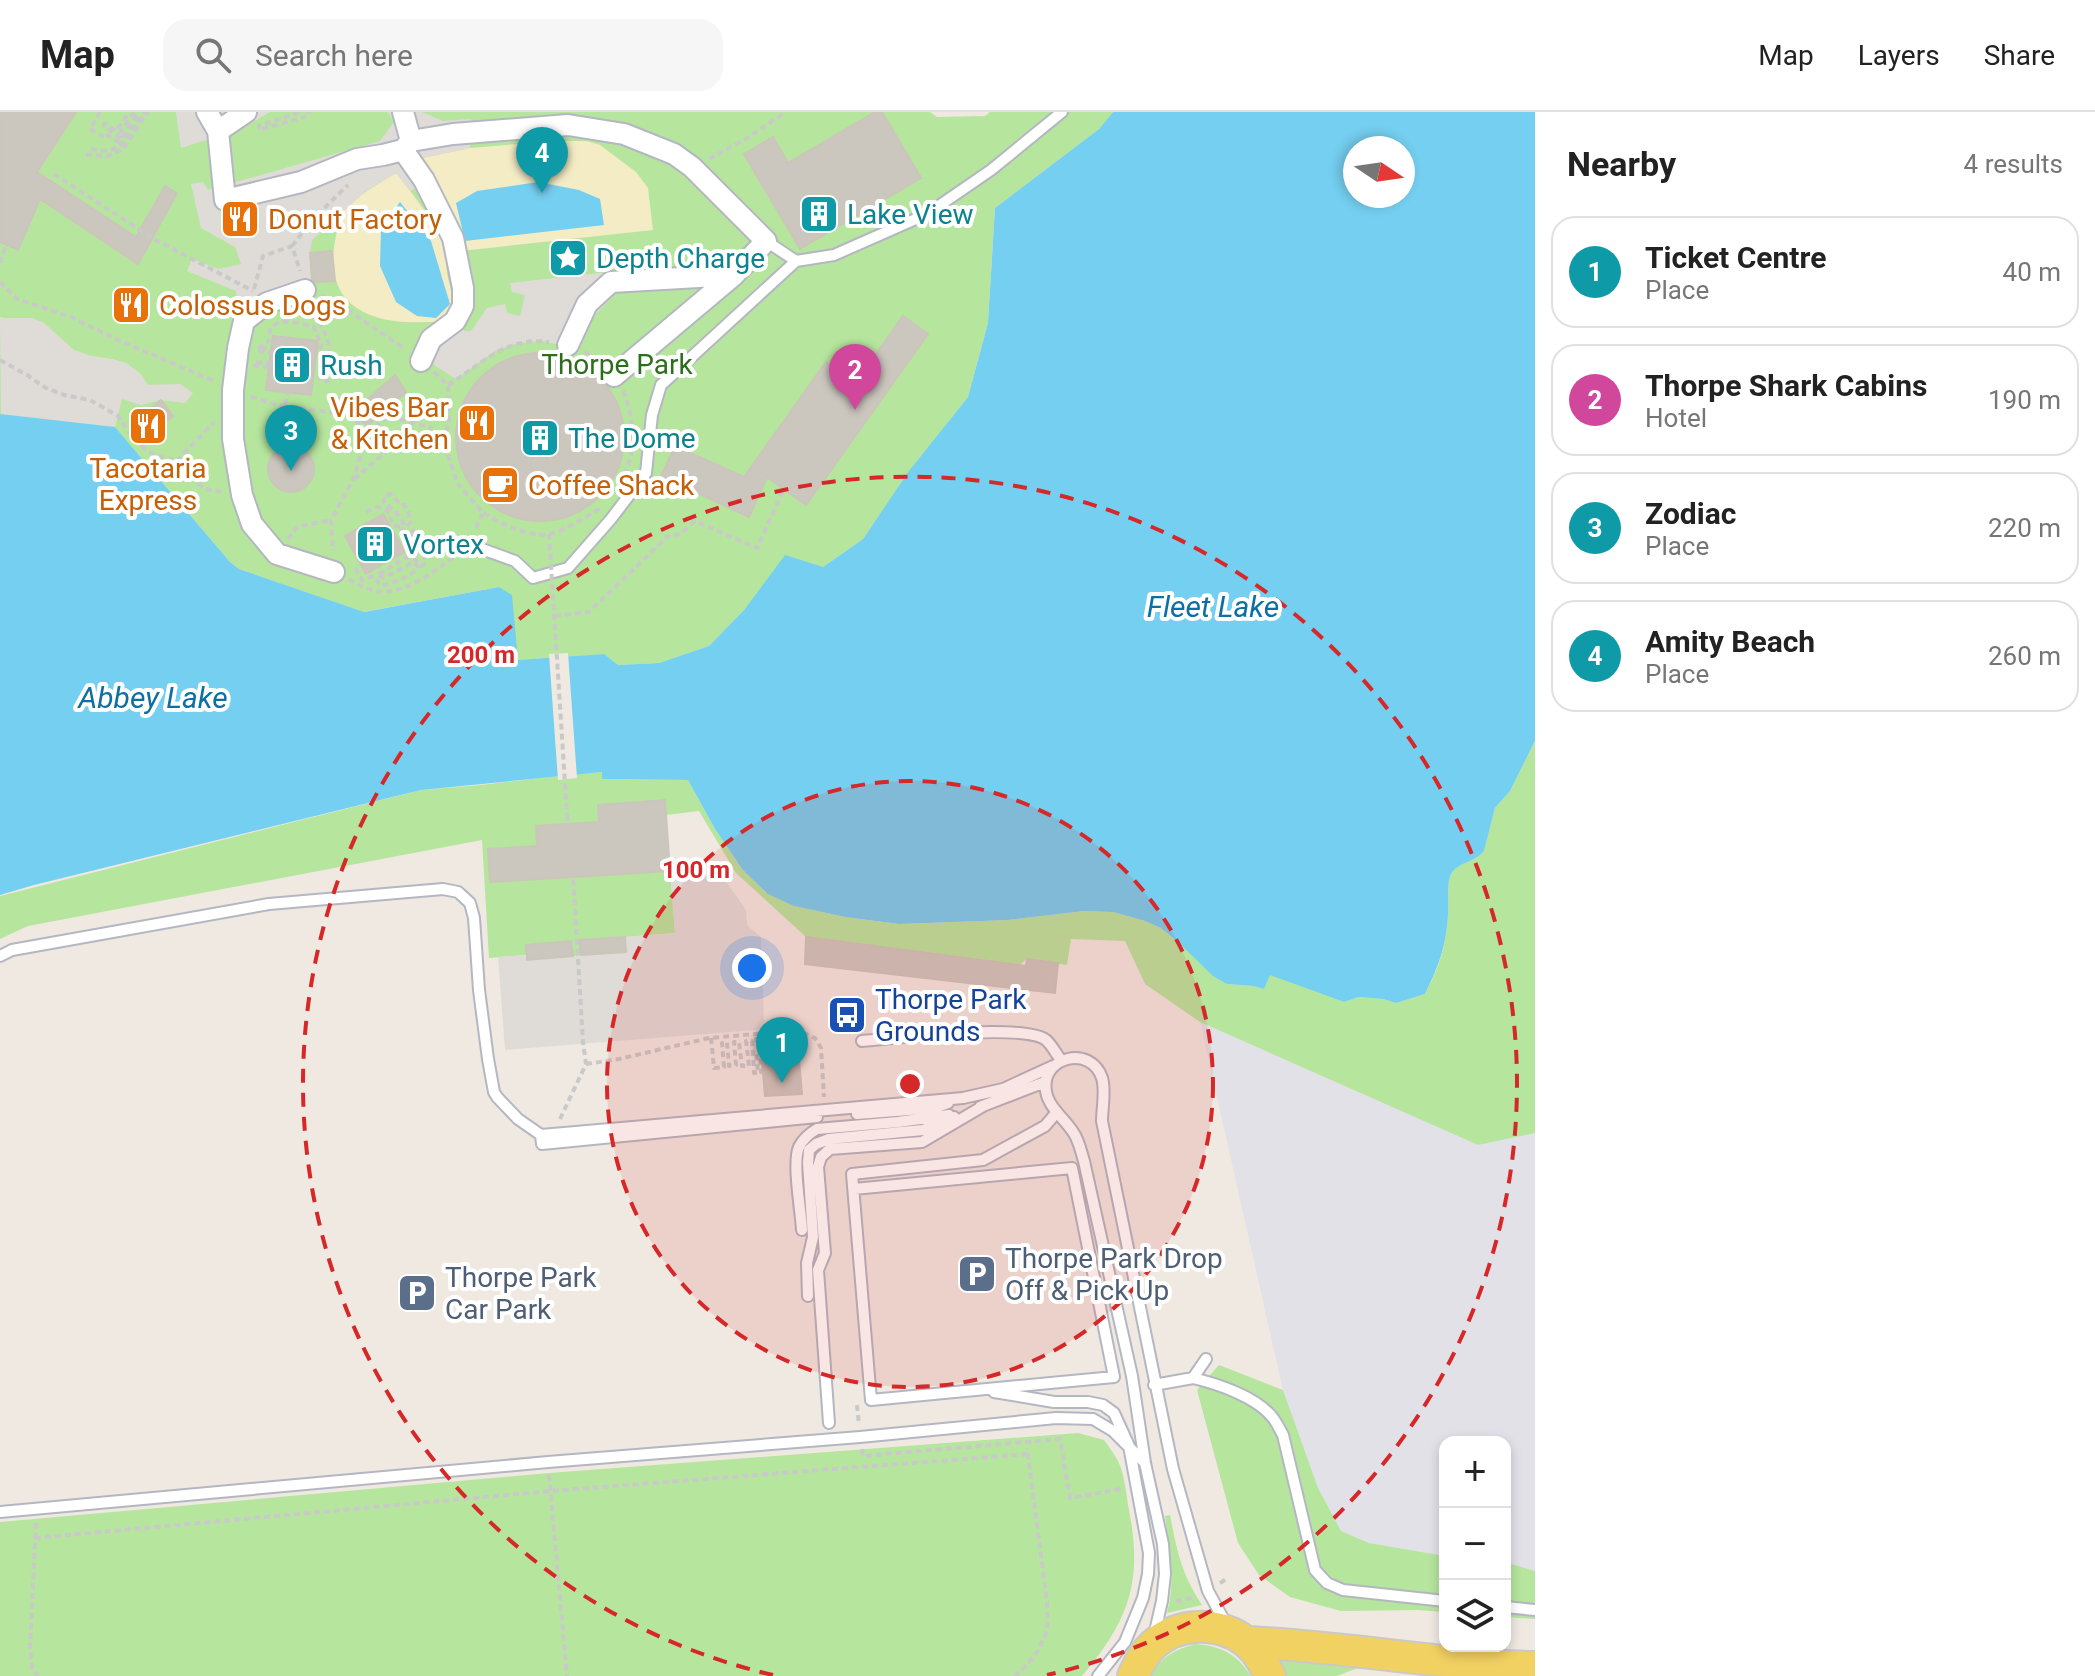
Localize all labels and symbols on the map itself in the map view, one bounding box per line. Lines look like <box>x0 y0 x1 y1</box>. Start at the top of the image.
pin: 4 <box>516 127 568 193</box>
north arrow <box>1343 136 1415 208</box>
building icon: Lake View <box>798 193 840 235</box>
restaurant icon: Donut Factory <box>219 198 261 240</box>
place label: Lake View <box>847 198 974 231</box>
place label: Donut Factory <box>268 203 442 236</box>
place icon: Depth Charge <box>547 237 589 279</box>
place label: Depth Charge <box>596 242 765 275</box>
restaurant icon: Colossus Dogs <box>110 284 152 326</box>
place label: Colossus Dogs <box>159 289 346 322</box>
building icon: Rush <box>271 344 313 386</box>
pin: 2 <box>829 344 881 410</box>
park label: Thorpe Park <box>541 348 694 381</box>
place label: Rush <box>320 349 383 382</box>
place label: Vibes Bar & Kitchen <box>330 391 449 456</box>
restaurant icon: Vibes Bar & Kitchen <box>456 402 498 444</box>
restaurant icon: Tacotaria Express <box>127 405 169 447</box>
pin: 3 <box>265 405 317 471</box>
building icon: The Dome <box>519 417 561 459</box>
place label: The Dome <box>568 422 696 455</box>
place label: Tacotaria Express <box>90 452 206 517</box>
cafe icon: Coffee Shack <box>479 464 521 506</box>
place label: Coffee Shack <box>528 469 695 502</box>
building icon: Vortex <box>354 523 396 565</box>
place label: Vortex <box>403 528 484 561</box>
water label: Fleet Lake <box>1147 589 1279 624</box>
text: 200 m <box>447 641 515 669</box>
water label: Abbey Lake <box>76 680 228 715</box>
text: 100 m <box>662 856 730 884</box>
your location <box>732 948 772 988</box>
place label: Thorpe Park Grounds <box>875 983 1027 1048</box>
bus stop icon: Thorpe Park Grounds <box>826 994 868 1036</box>
pin: 1 <box>756 1017 808 1083</box>
centre of rings <box>896 1070 924 1098</box>
place label: Thorpe Park Drop Off & Pick Up <box>1005 1242 1223 1307</box>
parking icon: Thorpe Park Drop Off & Pick Up <box>956 1253 998 1295</box>
place label: Thorpe Park Car Park <box>445 1261 597 1326</box>
parking icon: Thorpe Park Car Park <box>396 1272 438 1314</box>

